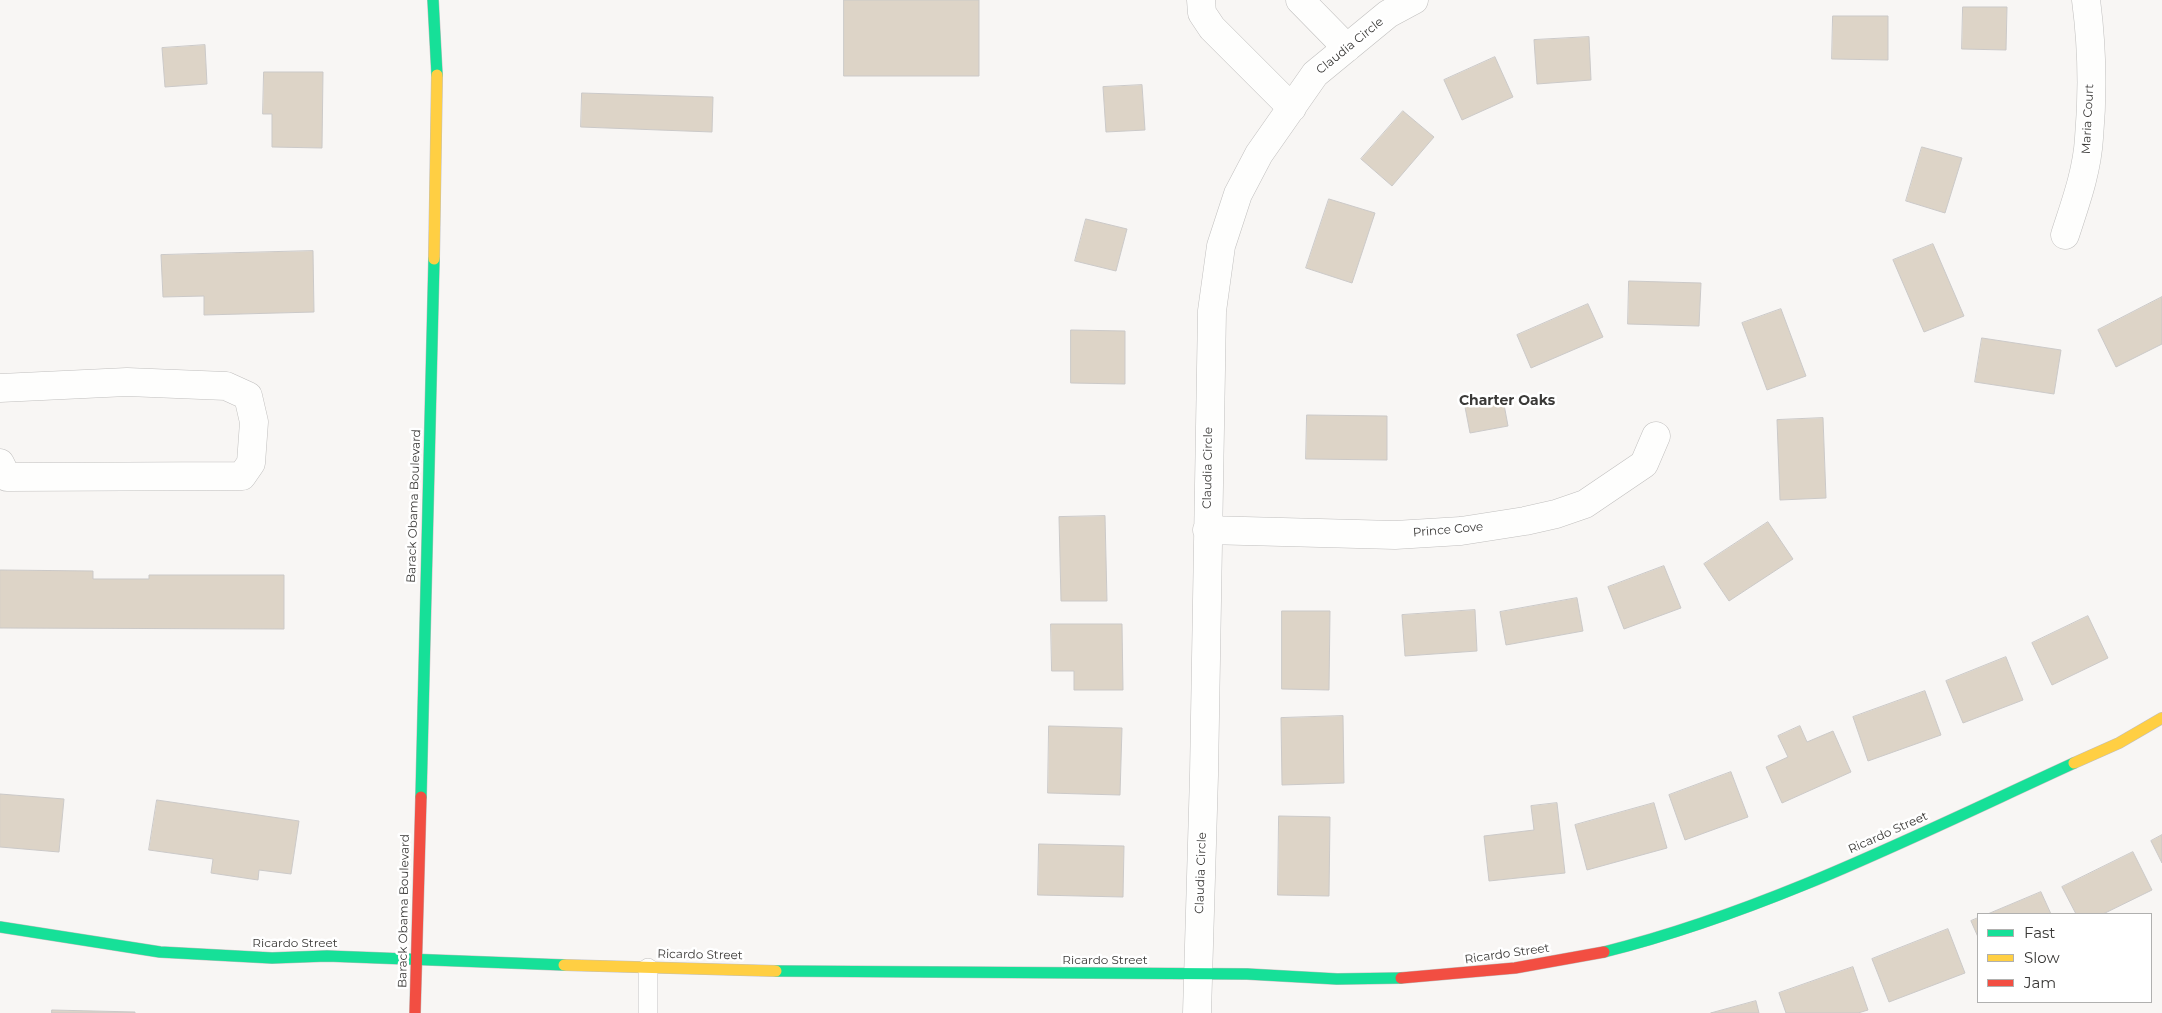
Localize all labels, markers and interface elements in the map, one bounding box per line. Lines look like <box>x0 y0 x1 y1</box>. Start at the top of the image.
street label: Claudia Circle <box>1314 15 1386 77</box>
street label: Maria Court <box>2079 83 2097 155</box>
district label: Charter Oaks <box>1459 393 1555 409</box>
street label: Claudia Circle <box>1200 427 1216 509</box>
street label: Barack Obama Boulevard <box>404 429 424 583</box>
street label: Prince Cove <box>1412 520 1484 540</box>
street label: Ricardo Street <box>1846 809 1930 857</box>
street label: Claudia Circle <box>1192 832 1210 914</box>
street label: Barack Obama Boulevard <box>395 834 413 988</box>
legend <box>1977 913 2152 1003</box>
text: Fast <box>2024 923 2055 942</box>
street label: Ricardo Street <box>252 936 338 950</box>
street label: Ricardo Street <box>1464 941 1550 967</box>
street label: Ricardo Street <box>657 947 743 963</box>
text: Slow <box>2024 948 2060 967</box>
street label: Ricardo Street <box>1062 953 1148 967</box>
text: Jam <box>2024 973 2056 992</box>

